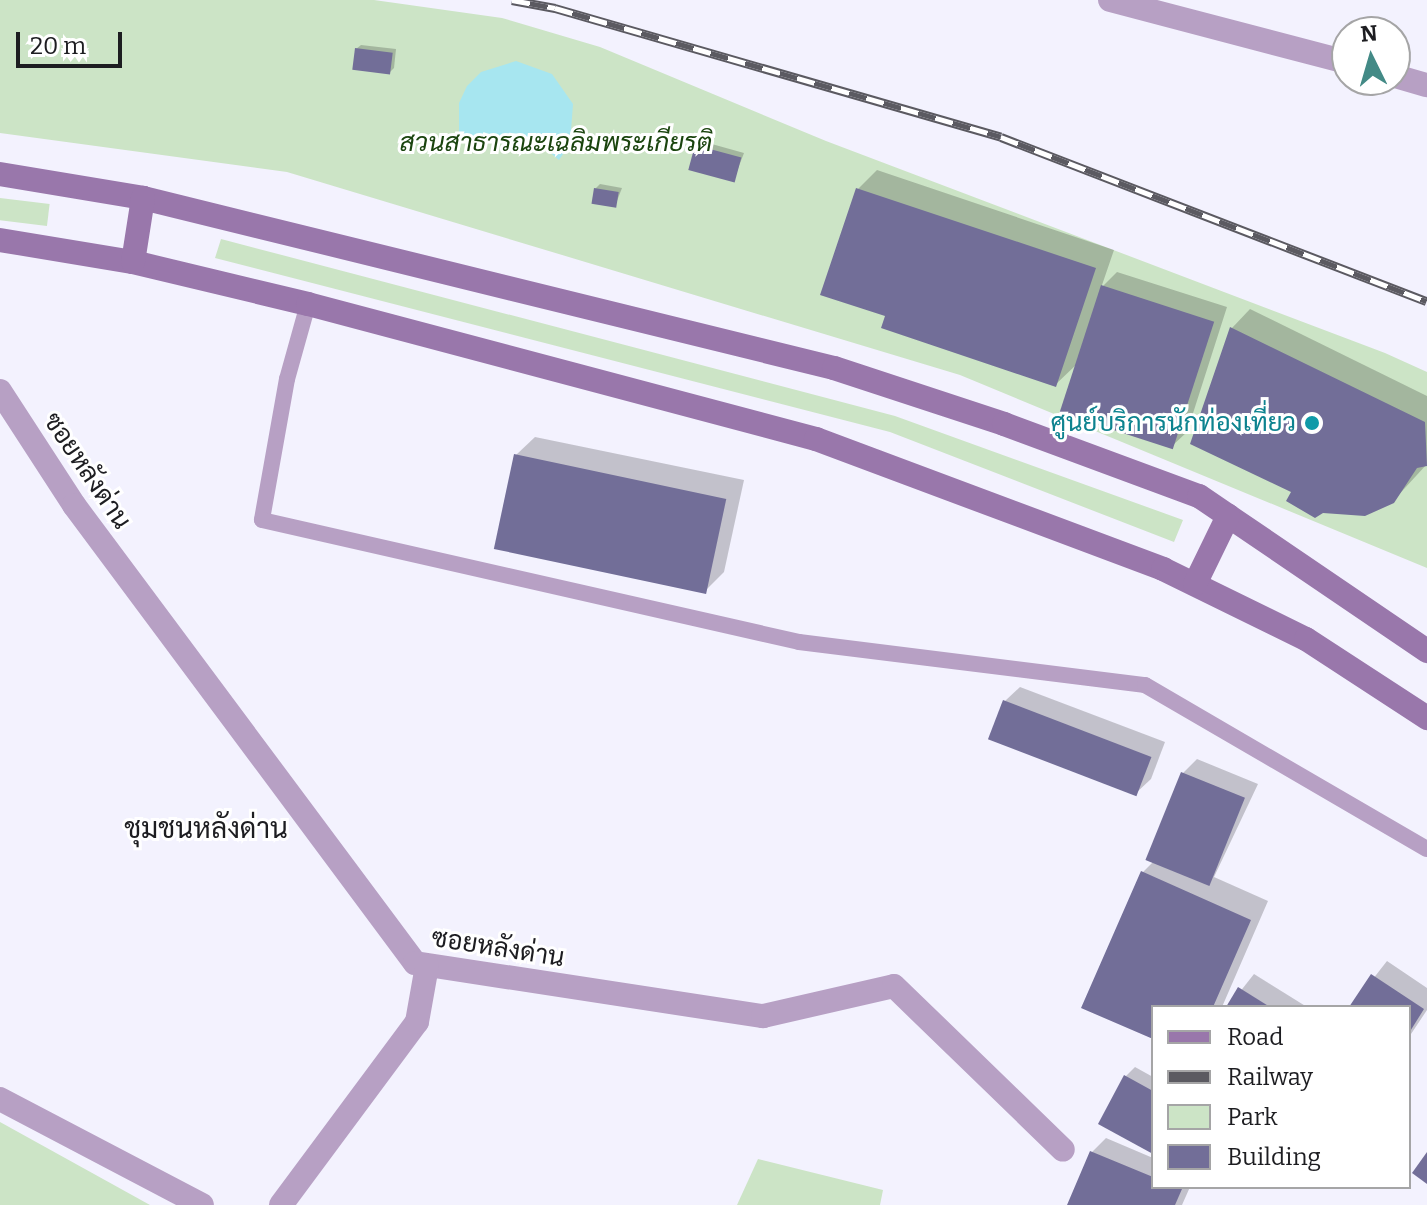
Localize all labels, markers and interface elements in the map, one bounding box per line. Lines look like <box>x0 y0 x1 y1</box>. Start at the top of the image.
scale bar <box>20 16 126 66</box>
north arrow <box>1331 16 1411 96</box>
text: N <box>1359 19 1379 48</box>
text: 20 m <box>30 32 86 60</box>
park label: สวนสาธารณะเฉลิมพระเกียรติ <box>400 127 712 159</box>
street label: ซอยหลังด่าน <box>37 407 137 535</box>
place label: ศูนย์บริการนักท่องเที่ยว <box>1050 407 1296 439</box>
marker: ศูนย์บริการนักท่องเที่ยว <box>1303 414 1321 432</box>
district label: ชุมชนหลังด่าน <box>124 812 288 846</box>
street label: ซอยหลังด่าน <box>429 922 567 974</box>
legend <box>1151 1005 1411 1189</box>
text: Road <box>1227 1023 1283 1051</box>
text: Railway <box>1227 1063 1313 1091</box>
text: Park <box>1227 1103 1278 1131</box>
text: Building <box>1227 1143 1321 1171</box>

